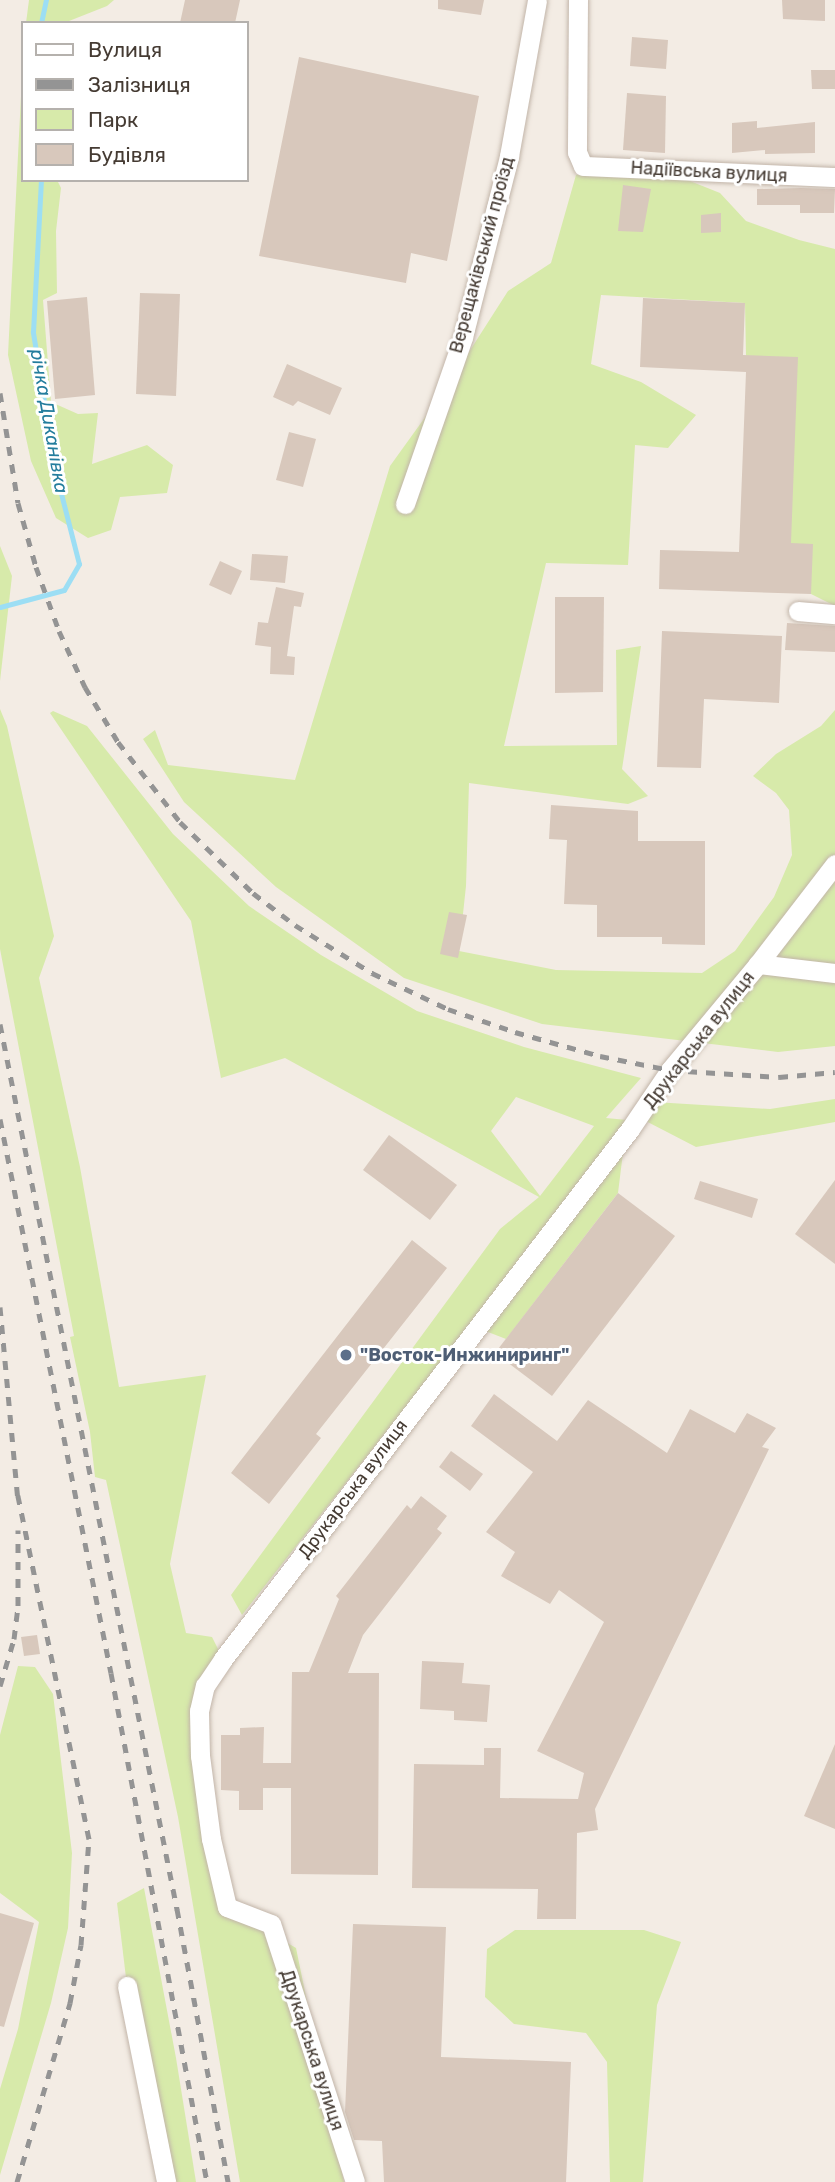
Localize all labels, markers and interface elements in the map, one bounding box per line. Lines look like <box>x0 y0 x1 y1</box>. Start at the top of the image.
legend <box>21 21 248 182</box>
text: Вулиця <box>88 37 162 62</box>
text: Залізниця <box>88 72 191 97</box>
text: Парк <box>88 107 138 132</box>
text: Будівля <box>88 142 166 167</box>
street label: Верещаківський проїзд <box>445 154 519 356</box>
street label: Надіївська вулиця <box>630 157 788 187</box>
water label: річка Диканівка <box>25 347 73 495</box>
street label: Друкарська вулиця <box>639 967 759 1113</box>
place label: "Восток-Инжиниринг" <box>360 1344 569 1366</box>
marker: "Восток-Инжиниринг" <box>338 1347 354 1363</box>
street label: Друкарська вулиця <box>294 1415 412 1563</box>
street label: Друкарська вулиця <box>276 1967 348 2133</box>

